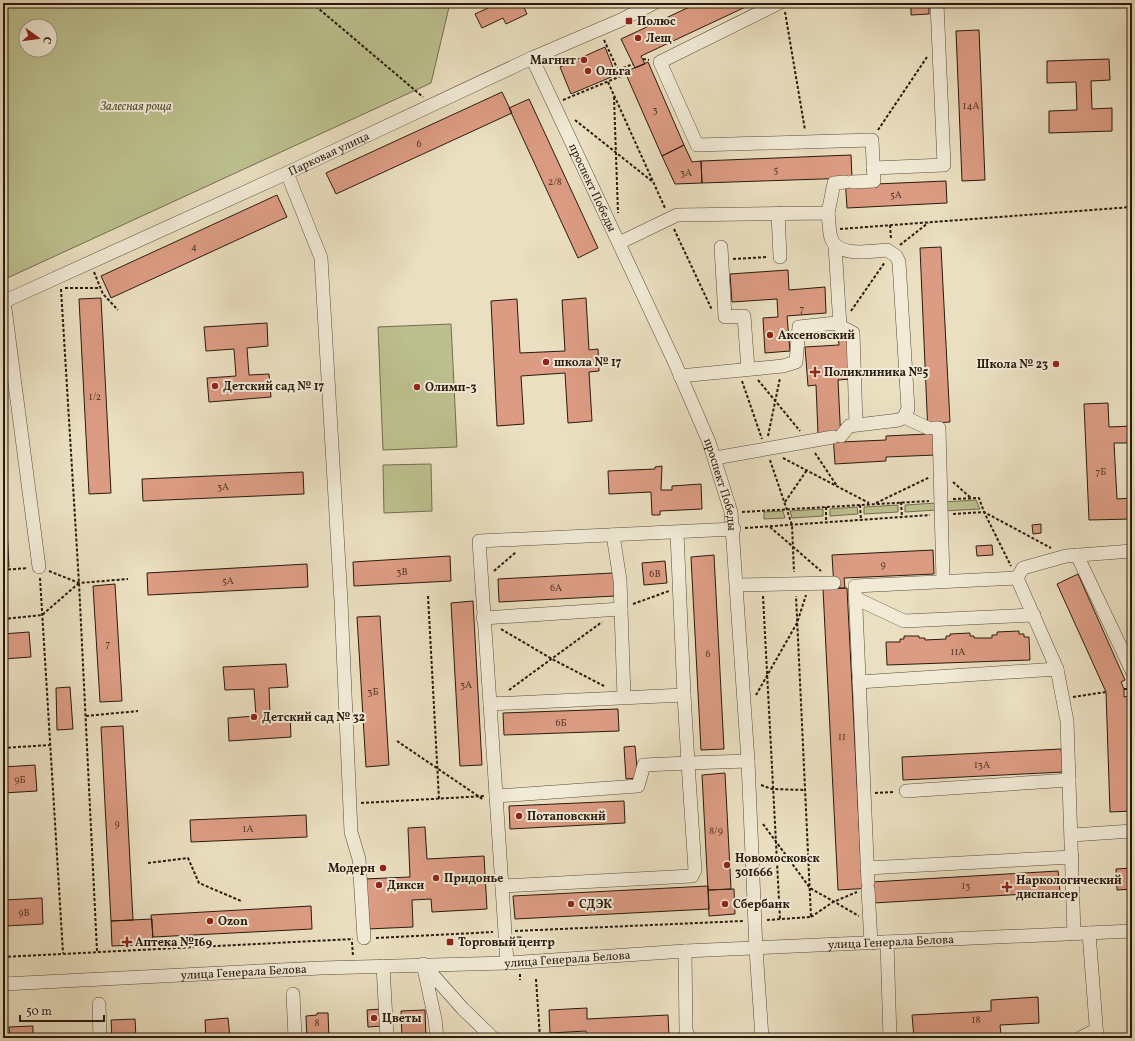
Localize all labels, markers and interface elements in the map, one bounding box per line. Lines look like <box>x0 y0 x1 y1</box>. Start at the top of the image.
place label: Полюс <box>637 14 676 30</box>
marker: Полюс <box>624 16 634 26</box>
north arrow <box>18 18 58 58</box>
place label: Лещ <box>646 31 672 47</box>
marker: Лещ <box>633 33 643 43</box>
text: С <box>38 35 54 45</box>
place label: Магнит <box>530 53 576 69</box>
marker: Магнит <box>579 55 589 65</box>
place label: Ольга <box>596 64 631 80</box>
marker: Ольга <box>583 66 593 76</box>
park label: Залесная роща <box>99 99 172 115</box>
house number: 14А <box>963 99 979 113</box>
house number: 3 <box>652 103 658 117</box>
street label: Парковая улица <box>286 128 372 180</box>
house number: 6 <box>416 137 422 151</box>
street label: проспект Победы <box>564 141 620 235</box>
house number: 5 <box>774 163 779 177</box>
house number: 3А <box>680 166 692 180</box>
house number: 2/8 <box>548 175 562 189</box>
house number: 5А <box>890 188 902 202</box>
house number: 4 <box>191 240 197 254</box>
house number: 7 <box>800 302 805 316</box>
place label: Аксеновский <box>778 328 855 344</box>
marker: Аксеновский <box>765 330 775 340</box>
place label: школа № 17 <box>554 355 622 371</box>
marker: школа № 17 <box>541 357 551 367</box>
place label: Школа № 23 <box>977 357 1048 373</box>
marker: Школа № 23 <box>1051 359 1061 369</box>
place label: Поликлиника №5 <box>824 365 928 381</box>
marker: Поликлиника №5 <box>809 366 821 378</box>
place label: Детский сад № 17 <box>223 379 325 395</box>
place label: Олимп-3 <box>425 380 477 396</box>
marker: Детский сад № 17 <box>210 381 220 391</box>
marker: Олимп-3 <box>412 382 422 392</box>
house number: 1/2 <box>89 390 101 404</box>
street label: проспект Победы <box>699 436 739 532</box>
house number: 7Б <box>1095 465 1107 479</box>
house number: 3А <box>217 480 229 494</box>
house number: 9 <box>880 558 886 572</box>
house number: 3В <box>396 565 408 579</box>
house number: 6В <box>649 567 661 581</box>
house number: 5А <box>222 574 234 588</box>
house number: 6А <box>550 581 562 595</box>
house number: 7 <box>106 637 111 651</box>
house number: 11А <box>951 645 965 659</box>
house number: 6 <box>705 647 711 661</box>
house number: 3А <box>460 678 472 692</box>
house number: 3Б <box>367 685 379 699</box>
place label: Детский сад № 32 <box>262 710 365 726</box>
marker: Детский сад № 32 <box>249 712 259 722</box>
house number: 6Б <box>555 716 567 730</box>
house number: 11 <box>838 730 846 744</box>
house number: 13А <box>974 758 990 772</box>
house number: 9Б <box>14 773 26 787</box>
place label: Потаповский <box>527 809 606 825</box>
marker: Потаповский <box>514 811 524 821</box>
house number: 9 <box>114 817 120 831</box>
house number: 1А <box>243 822 253 836</box>
house number: 8/9 <box>709 824 723 838</box>
place label: Новомосковск 301666 <box>735 851 820 881</box>
marker: Новомосковск 301666 <box>722 860 732 870</box>
place label: Модерн <box>328 861 375 877</box>
marker: Модерн <box>378 863 388 873</box>
place label: Придонье <box>444 871 503 887</box>
marker: Придонье <box>431 873 441 883</box>
place label: Наркологический диспансер <box>1016 873 1122 903</box>
place label: Дикси <box>387 878 424 894</box>
house number: 13 <box>961 879 971 893</box>
marker: Дикси <box>374 880 384 890</box>
marker: Наркологический диспансер <box>1001 881 1013 893</box>
place label: СДЭК <box>579 897 612 913</box>
place label: Сбербанк <box>733 897 790 913</box>
marker: СДЭК <box>566 899 576 909</box>
marker: Сбербанк <box>720 899 730 909</box>
house number: 9В <box>18 906 30 920</box>
place label: Ozon <box>218 914 248 930</box>
marker: Ozon <box>205 916 215 926</box>
street label: улица Генерала Белова <box>827 932 955 954</box>
place label: Аптека №169 <box>135 935 212 951</box>
place label: Торговый центр <box>458 935 555 951</box>
marker: Аптека №169 <box>122 937 132 947</box>
marker: Торговый центр <box>445 937 455 947</box>
street label: улица Генерала Белова <box>504 948 631 972</box>
street label: улица Генерала Белова <box>180 962 307 984</box>
scale bar <box>20 997 104 1023</box>
text: 50 m <box>26 1004 52 1020</box>
place label: Цветы <box>382 1011 421 1027</box>
marker: Цветы <box>369 1013 379 1023</box>
house number: 18 <box>972 1013 980 1027</box>
house number: 8 <box>314 1016 320 1030</box>

